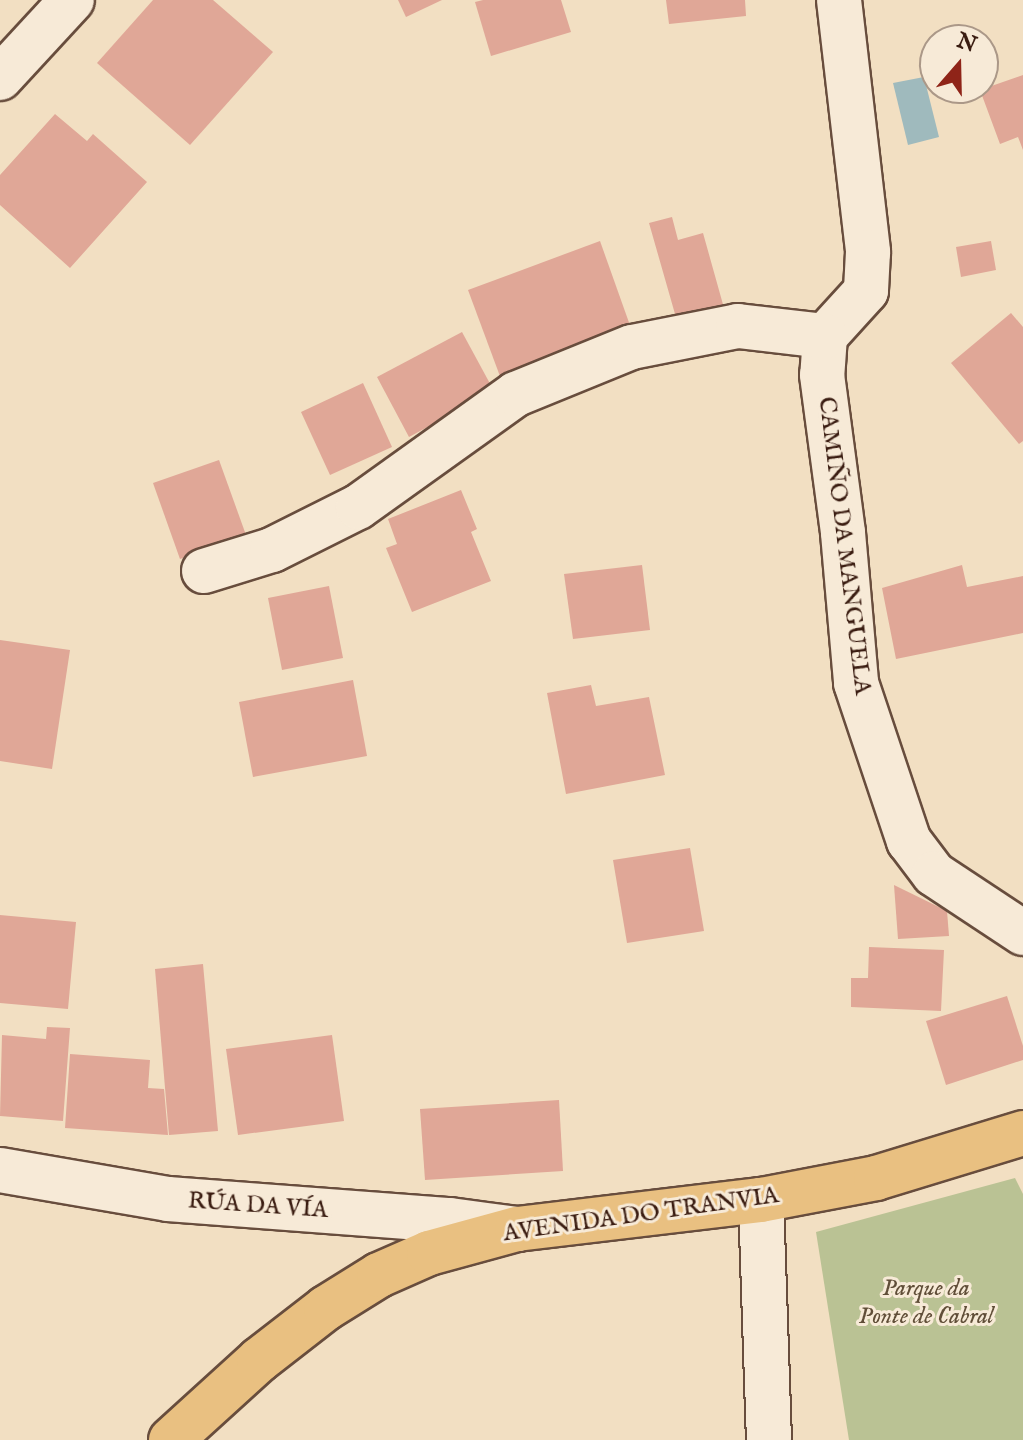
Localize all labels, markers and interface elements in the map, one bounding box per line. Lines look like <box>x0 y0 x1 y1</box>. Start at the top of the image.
north arrow <box>919 24 999 104</box>
text: N <box>953 27 980 60</box>
street label: CAMIÑO DA MANGUELA <box>811 395 877 697</box>
street label: AVENIDA DO TRANVIA <box>501 1181 781 1249</box>
street label: RÚA DA VÍA <box>187 1187 329 1225</box>
park label: Parque da Ponte de Cabral <box>859 1275 993 1331</box>

